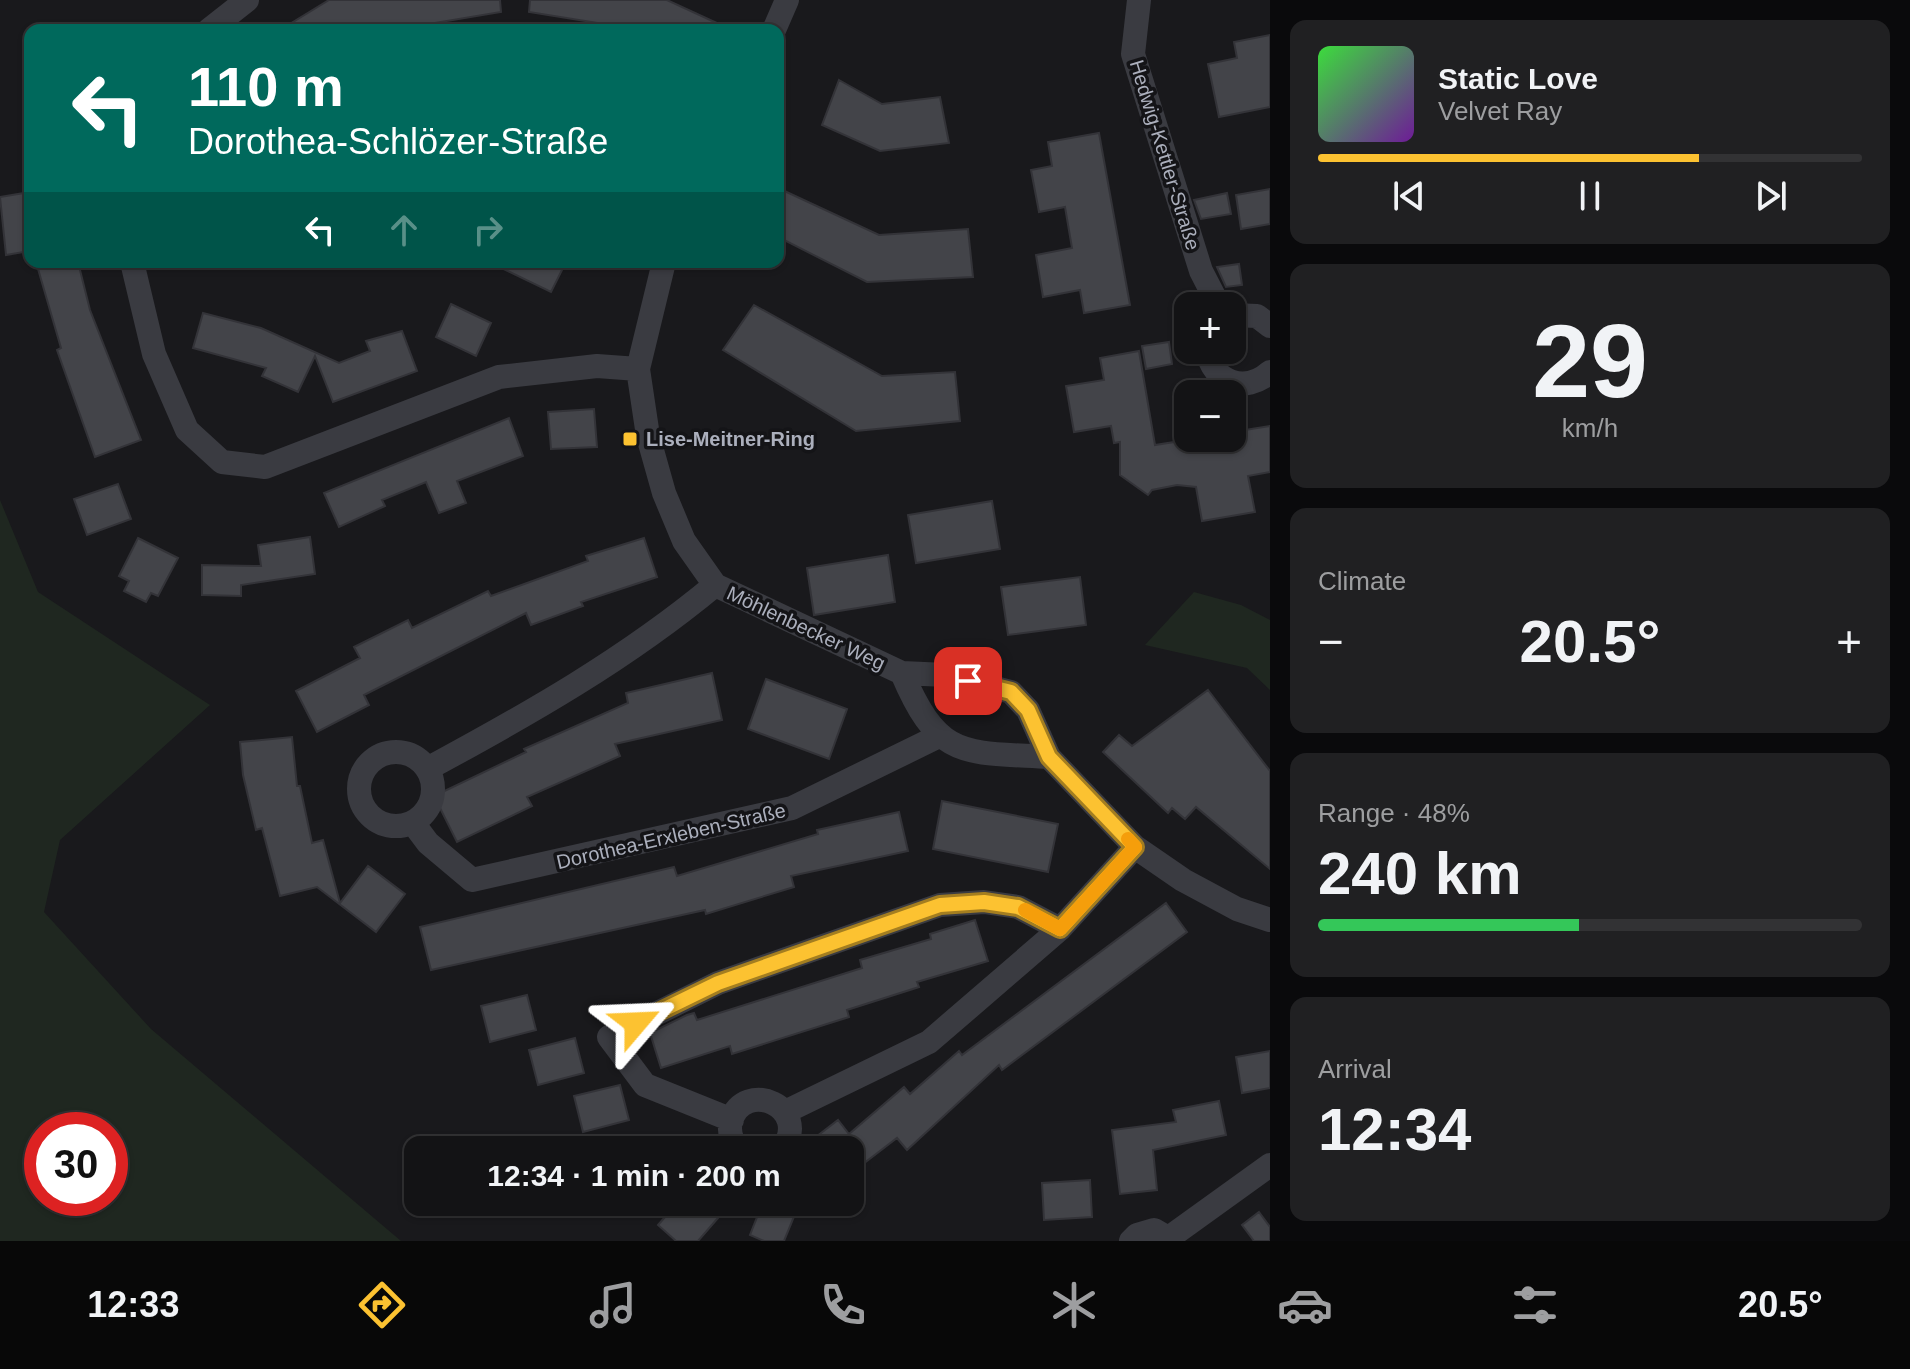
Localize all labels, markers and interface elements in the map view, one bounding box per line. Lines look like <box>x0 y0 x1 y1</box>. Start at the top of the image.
text: 110 m <box>188 55 344 118</box>
icon: left <box>56 56 160 160</box>
street label: Hedwig-Kettler-Straße <box>1126 57 1204 253</box>
text: Static Love <box>1438 62 1598 95</box>
text: Velvet Ray <box>1438 96 1562 126</box>
text: Dorothea-Schlözer-Straße <box>188 121 608 162</box>
icon: previous <box>1387 174 1431 218</box>
icon: pause <box>1568 174 1612 218</box>
icon: next <box>1749 174 1793 218</box>
icon: left <box>298 208 342 252</box>
icon: ahead <box>382 208 426 252</box>
icon: right <box>466 208 510 252</box>
map controls <box>1174 292 1246 452</box>
button: + <box>1174 292 1246 364</box>
text: 29 <box>1532 303 1648 419</box>
button: − <box>1174 380 1246 452</box>
text: km/h <box>1562 413 1618 443</box>
place label: Lise-Meitner-Ring <box>646 428 815 450</box>
marker: Lise-Meitner-Ring <box>621 430 639 448</box>
text: Climate <box>1318 566 1406 596</box>
street label: Möhlenbecker Weg <box>723 582 889 674</box>
text: 20.5° <box>1520 608 1660 675</box>
text: − <box>1318 617 1344 666</box>
text: + <box>1836 617 1862 666</box>
pin <box>934 647 1002 715</box>
icon: arrive <box>946 659 990 703</box>
text: Range · 48% <box>1318 798 1470 828</box>
street label: Dorothea-Erxleben-Straße <box>554 799 788 873</box>
text: 240 km <box>1318 840 1522 907</box>
position arrow <box>594 981 678 1065</box>
text: Arrival <box>1318 1054 1392 1084</box>
text: 12:34 <box>1318 1096 1471 1163</box>
speed limit sign: 30 <box>24 1112 128 1216</box>
text: 12:34 · 1 min · 200 m <box>487 1159 781 1192</box>
icon: directions <box>354 1277 410 1333</box>
icon: music <box>585 1277 641 1333</box>
icon: phone <box>815 1277 871 1333</box>
icon: climate <box>1046 1277 1102 1333</box>
icon: car <box>1277 1277 1333 1333</box>
icon: filters <box>1507 1277 1563 1333</box>
text: 12:33 <box>87 1284 179 1325</box>
text: 20.5° <box>1738 1284 1823 1325</box>

